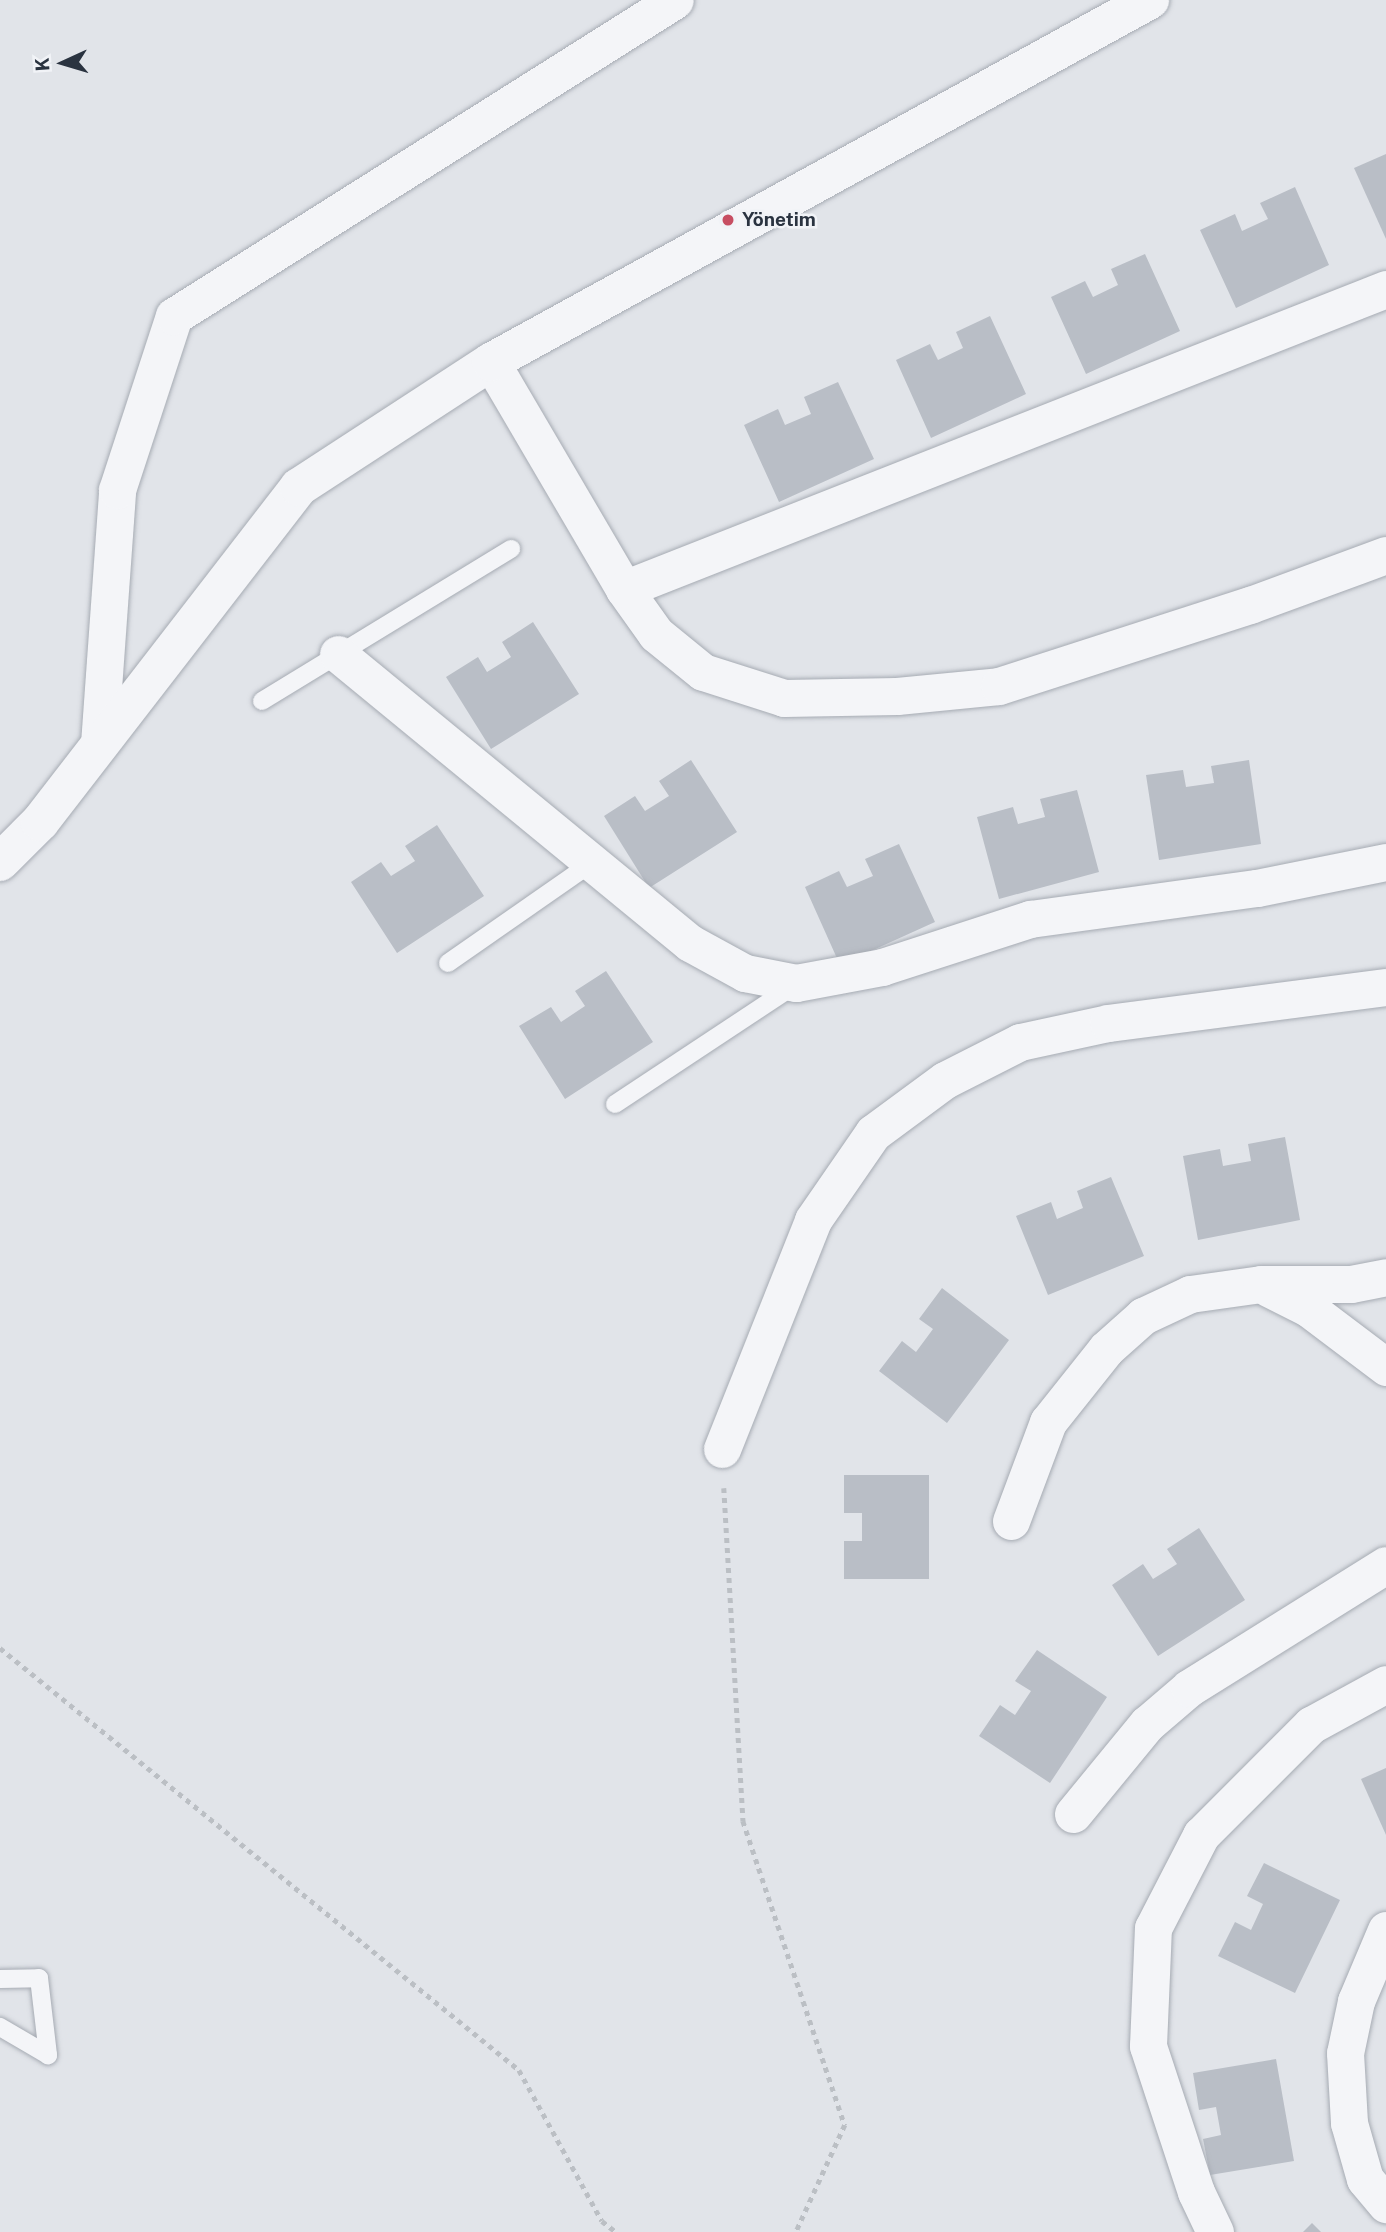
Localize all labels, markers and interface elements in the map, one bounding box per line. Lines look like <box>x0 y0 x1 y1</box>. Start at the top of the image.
north arrow <box>28 28 98 98</box>
text: K <box>31 57 53 72</box>
place label: Yönetim <box>742 209 816 231</box>
marker: Yönetim <box>720 212 736 228</box>

